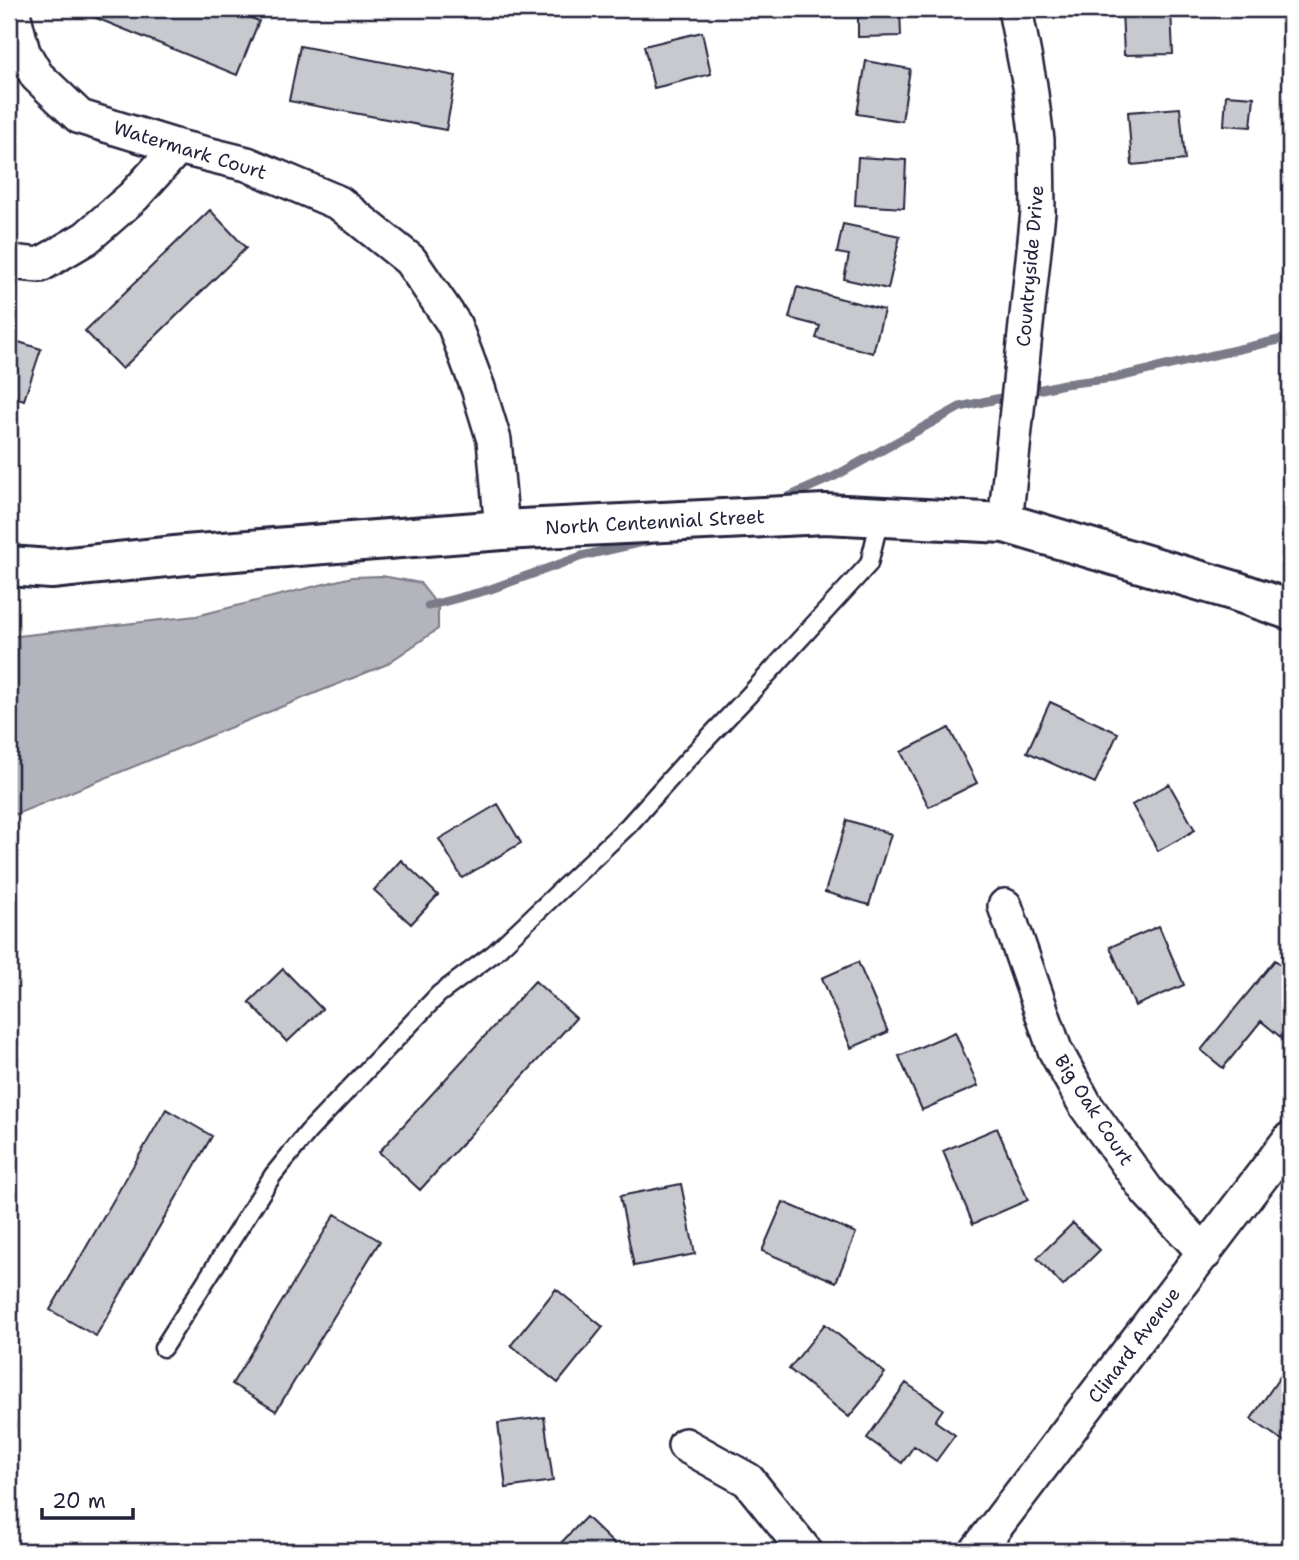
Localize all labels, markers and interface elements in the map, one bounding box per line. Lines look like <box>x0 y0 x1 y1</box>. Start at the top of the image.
street label: Watermark Court <box>110 115 270 185</box>
street label: Countryside Drive <box>1010 184 1050 348</box>
street label: North Centennial Street <box>545 504 765 540</box>
street label: Big Oak Court <box>1049 1050 1139 1170</box>
street label: Clinard Avenue <box>1082 1282 1186 1408</box>
scale bar <box>42 1476 133 1520</box>
text: 20 m <box>52 1487 106 1515</box>

